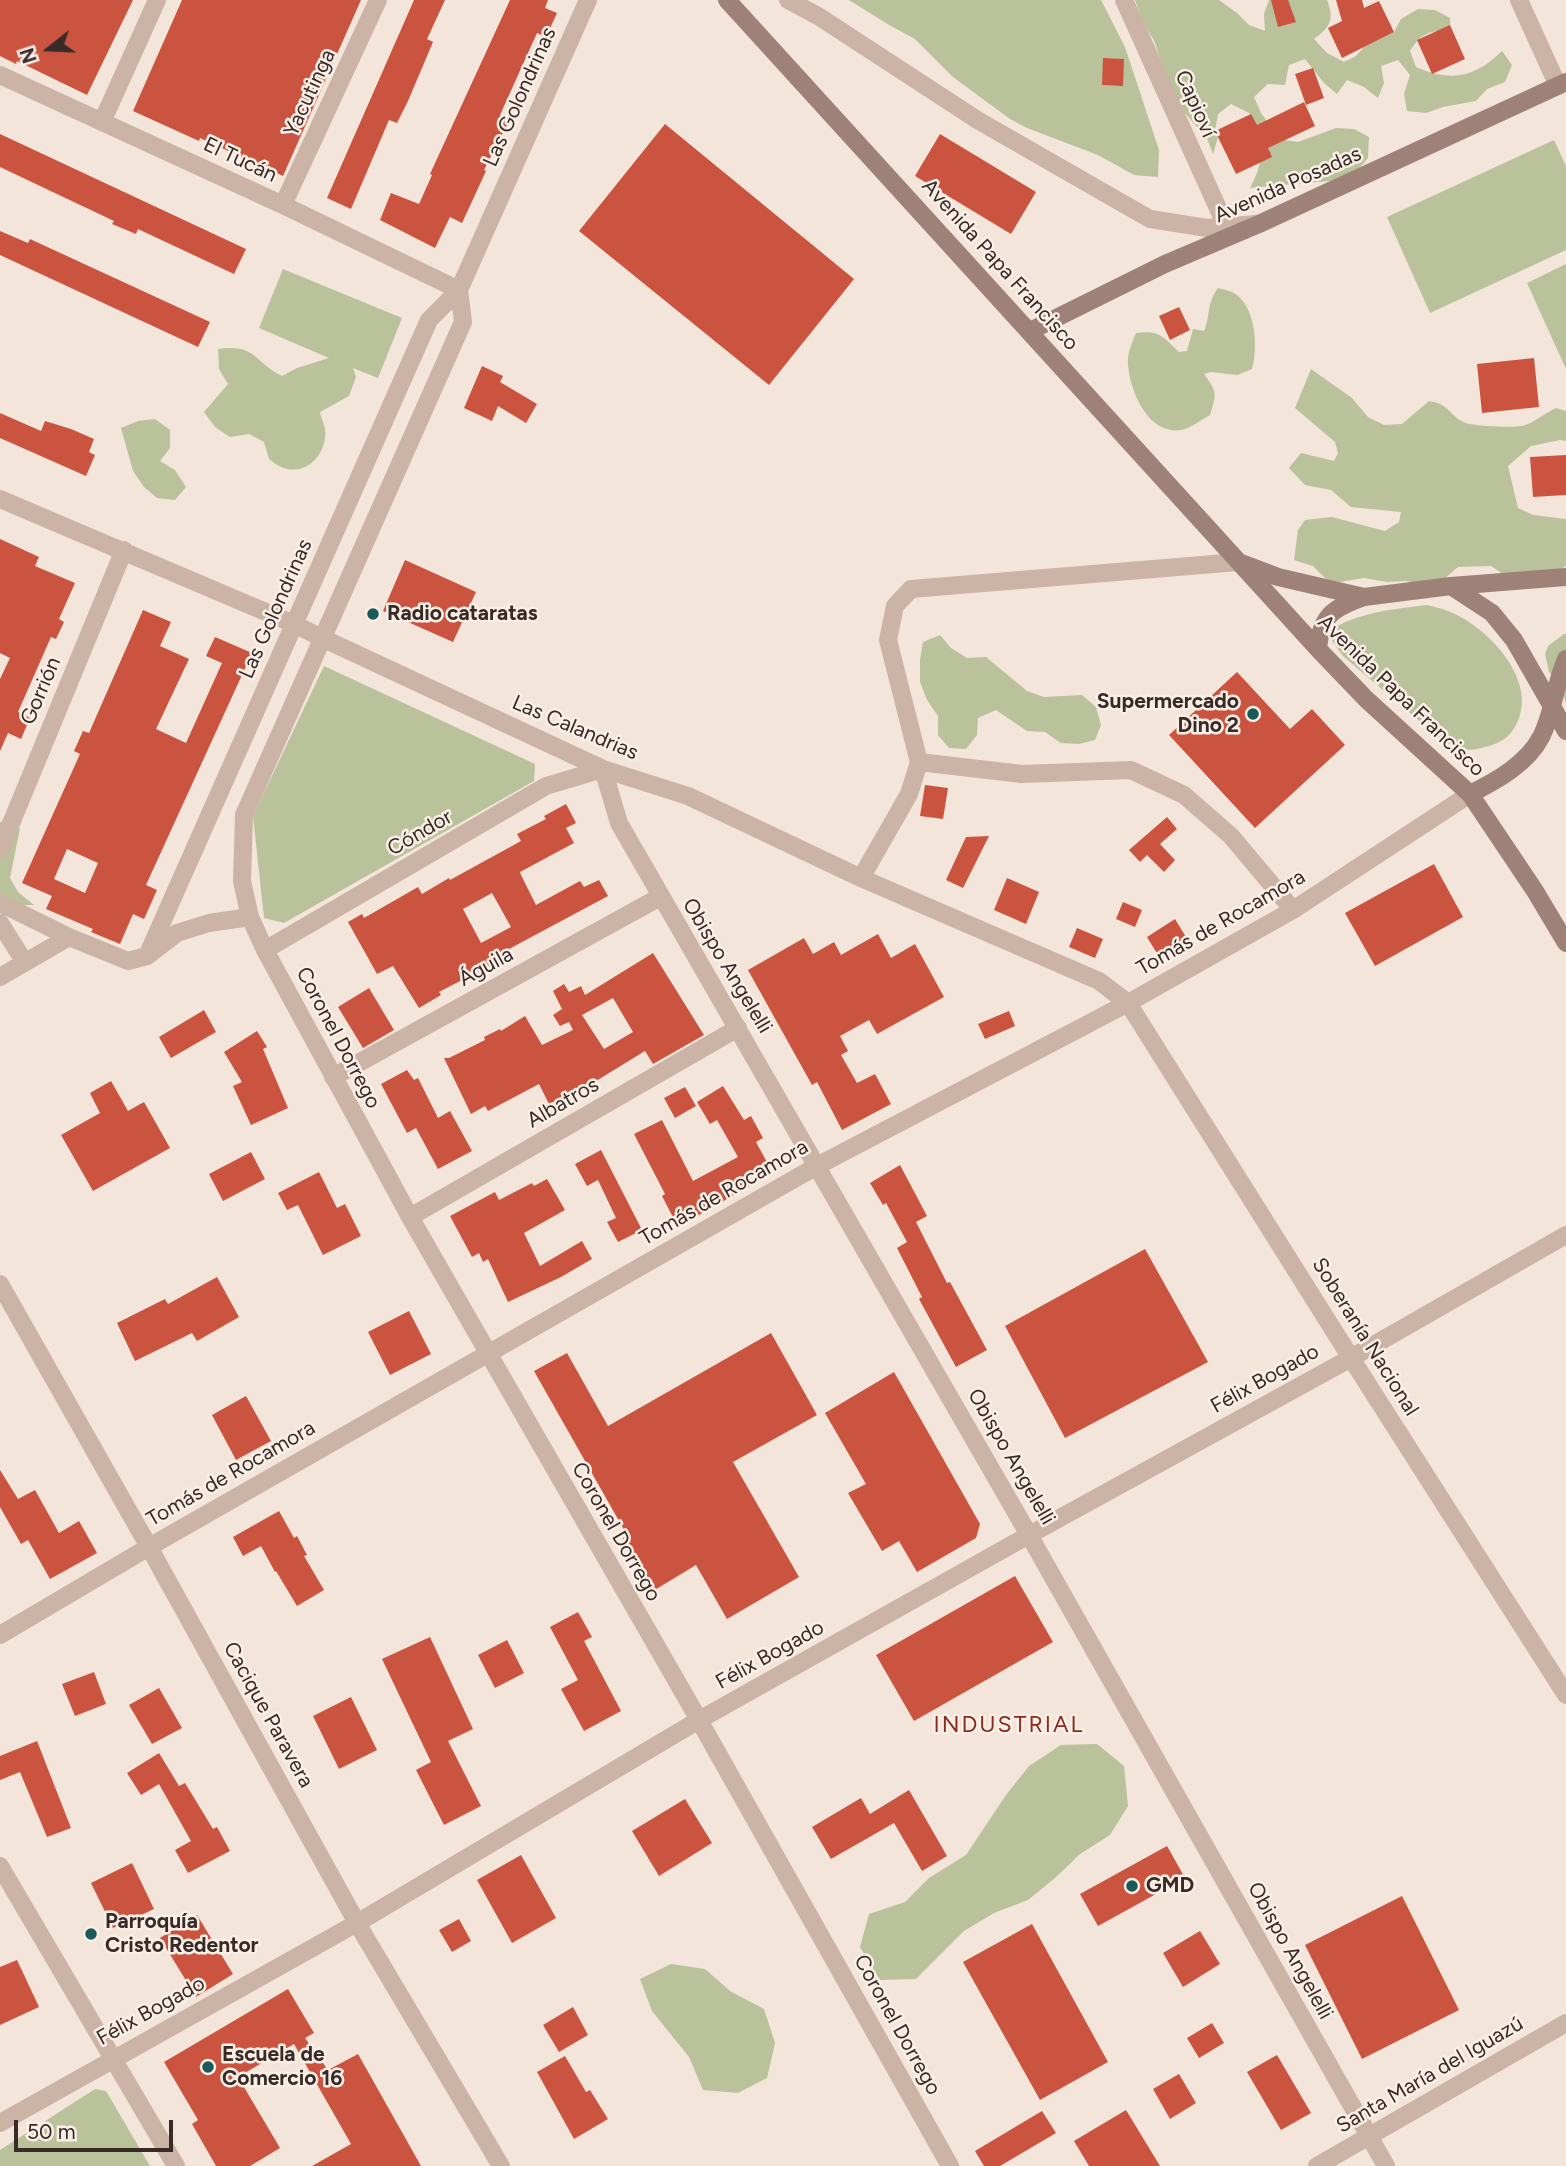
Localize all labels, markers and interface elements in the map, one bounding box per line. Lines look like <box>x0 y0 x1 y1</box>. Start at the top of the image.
north arrow <box>14 14 84 84</box>
street label: Las Golondrinas <box>478 23 562 171</box>
text: N <box>15 45 42 66</box>
street label: Yacutinga <box>279 46 341 140</box>
street label: Capioví <box>1169 67 1221 141</box>
street label: El Tucán <box>199 132 281 188</box>
street label: Avenida Posadas <box>1211 141 1365 229</box>
street label: Avenida Papa Francisco <box>916 174 1084 356</box>
street label: Las Golondrinas <box>234 535 318 683</box>
place label: Radio cataratas <box>387 601 537 627</box>
marker: Radio cataratas <box>365 606 381 622</box>
street label: Avenida Papa Francisco <box>1312 610 1490 782</box>
street label: Gorrión <box>16 653 66 729</box>
place label: Supermercado Dino 2 <box>1097 689 1239 739</box>
street label: Las Calandrias <box>508 690 642 766</box>
marker: Supermercado Dino 2 <box>1245 706 1261 722</box>
street label: Cóndor <box>383 804 457 862</box>
street label: Tomás de Rocamora <box>1132 865 1310 981</box>
street label: Obispo Angelelli <box>677 894 777 1038</box>
street label: Águila <box>454 942 518 992</box>
street label: Coronel Dorrego <box>290 963 386 1113</box>
street label: Albatros <box>523 1072 603 1134</box>
street label: Tomás de Rocamora <box>635 1135 813 1251</box>
street label: Soberanía Nacional <box>1306 1253 1424 1421</box>
street label: Félix Bogado <box>1206 1339 1324 1419</box>
street label: Obispo Angelelli <box>962 1384 1060 1530</box>
street label: Tomás de Rocamora <box>142 1416 320 1532</box>
street label: Coronel Dorrego <box>566 1458 666 1606</box>
street label: Félix Bogado <box>711 1615 829 1695</box>
street label: Cacique Paravera <box>218 1638 318 1792</box>
district label: INDUSTRIAL <box>935 1711 1083 1739</box>
place label: GMD <box>1146 1873 1194 1899</box>
marker: GMD <box>1124 1878 1140 1894</box>
street label: Obispo Angelelli <box>1242 1878 1338 2024</box>
place label: Parroquía Cristo Redentor <box>105 1909 259 1959</box>
marker: Parroquía Cristo Redentor <box>83 1926 99 1942</box>
street label: Coronel Dorrego <box>848 1951 946 2099</box>
street label: Félix Bogado <box>92 1971 210 2051</box>
street label: Santa María del Iguazú <box>1332 2011 1528 2139</box>
place label: Escuela de Comercio 16 <box>222 2042 343 2092</box>
marker: Escuela de Comercio 16 <box>200 2059 216 2075</box>
scale bar <box>18 2106 177 2150</box>
text: 50 m <box>27 2119 76 2144</box>

